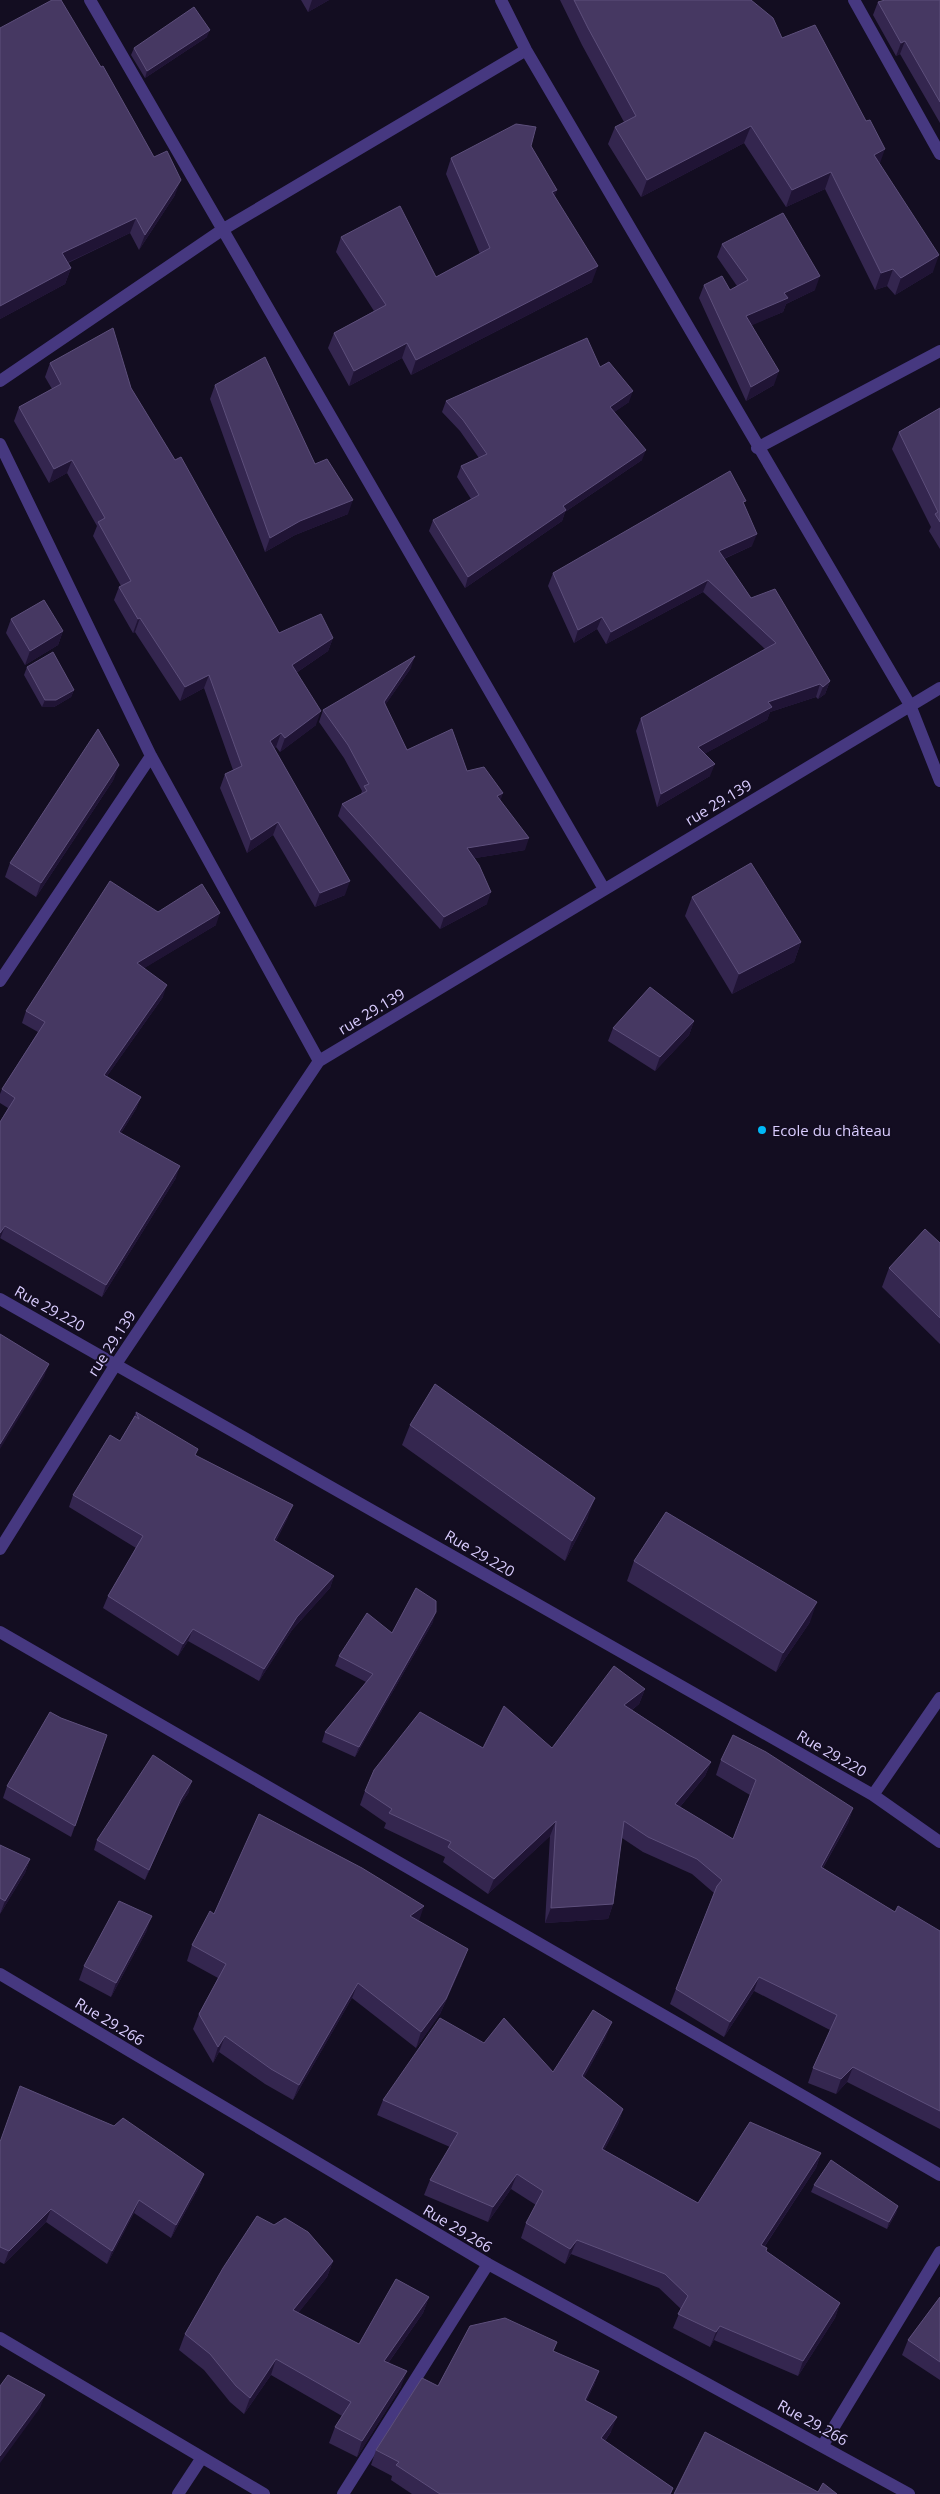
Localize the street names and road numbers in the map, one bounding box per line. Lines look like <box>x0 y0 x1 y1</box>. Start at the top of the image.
street label: rue 29.139 <box>681 774 755 830</box>
street label: rue 29.139 <box>334 983 408 1039</box>
street label: Rue 29.220 <box>11 1280 89 1336</box>
street label: rue 29.139 <box>82 1306 140 1380</box>
street label: Rue 29.220 <box>441 1525 519 1581</box>
street label: Rue 29.220 <box>793 1725 871 1781</box>
street label: Rue 29.266 <box>72 1992 148 2050</box>
street label: Rue 29.266 <box>420 2199 496 2257</box>
street label: Rue 29.266 <box>774 2394 852 2450</box>

